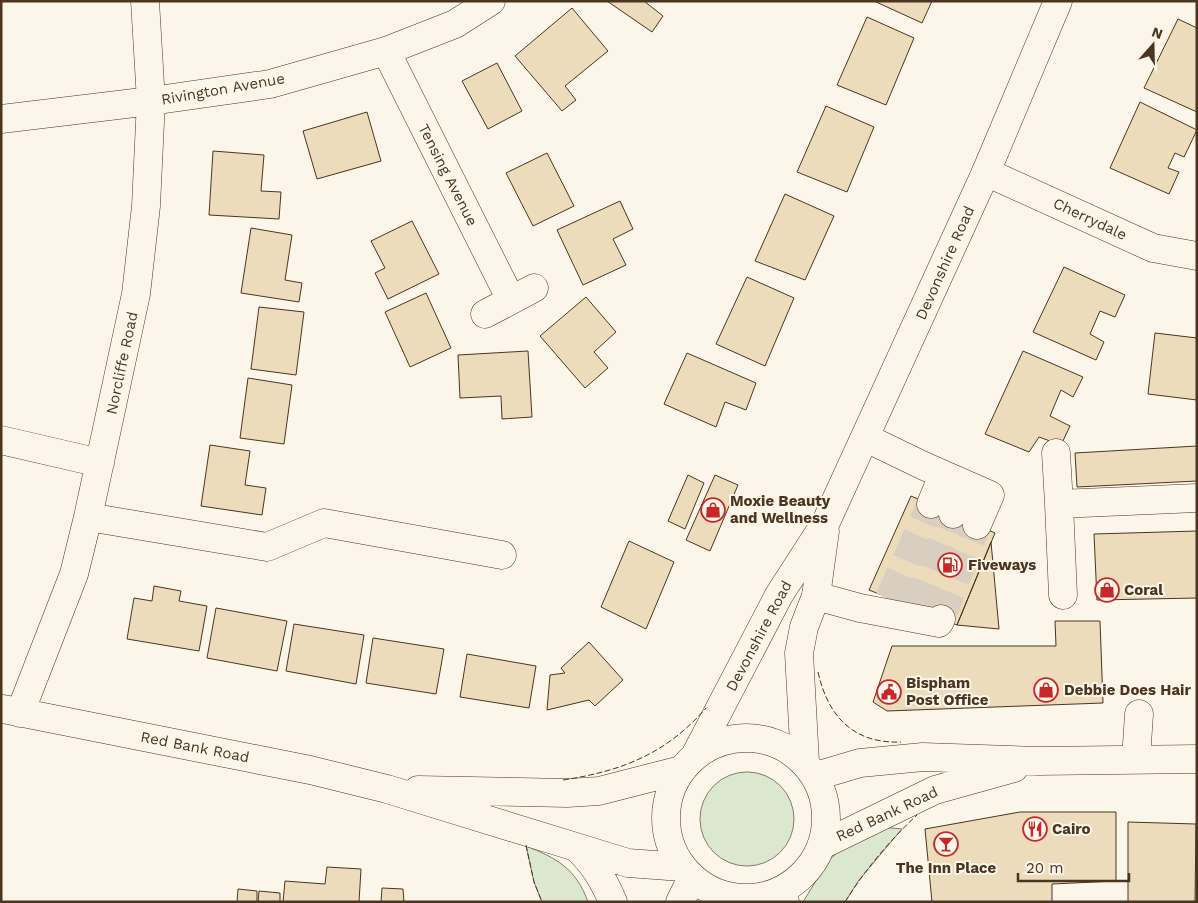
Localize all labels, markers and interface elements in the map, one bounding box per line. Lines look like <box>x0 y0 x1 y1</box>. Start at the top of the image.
north arrow <box>1128 20 1178 70</box>
text: N <box>1150 23 1165 42</box>
street label: Rivington Avenue <box>160 69 286 109</box>
street label: Tensing Avenue <box>415 121 481 229</box>
street label: Cherrydale <box>1050 194 1130 244</box>
street label: Devonshire Road <box>912 203 978 323</box>
street label: Norcliffe Road <box>102 310 142 416</box>
place label: Moxie Beauty and Wellness <box>730 492 831 527</box>
shop icon: Moxie Beauty and Wellness <box>700 497 726 523</box>
fuel station icon: Fiveways <box>937 552 963 578</box>
place label: Fiveways <box>968 556 1036 574</box>
shop icon: Coral <box>1094 577 1120 603</box>
street label: Devonshire Road <box>722 578 796 694</box>
place label: Coral <box>1124 581 1163 599</box>
place label: Bispham Post Office <box>906 674 989 709</box>
shop icon: Debbie Does Hair <box>1033 677 1059 703</box>
public building icon: Bispham Post Office <box>876 679 902 705</box>
place label: Debbie Does Hair <box>1064 681 1191 699</box>
street label: Red Bank Road <box>139 728 251 766</box>
street label: Red Bank Road <box>833 783 941 845</box>
restaurant icon: Cairo <box>1022 816 1048 842</box>
place label: Cairo <box>1052 820 1091 838</box>
bar icon: The Inn Place <box>933 831 959 857</box>
scale bar <box>1018 850 1129 882</box>
place label: The Inn Place <box>896 859 997 877</box>
text: 20 m <box>1026 859 1064 877</box>

